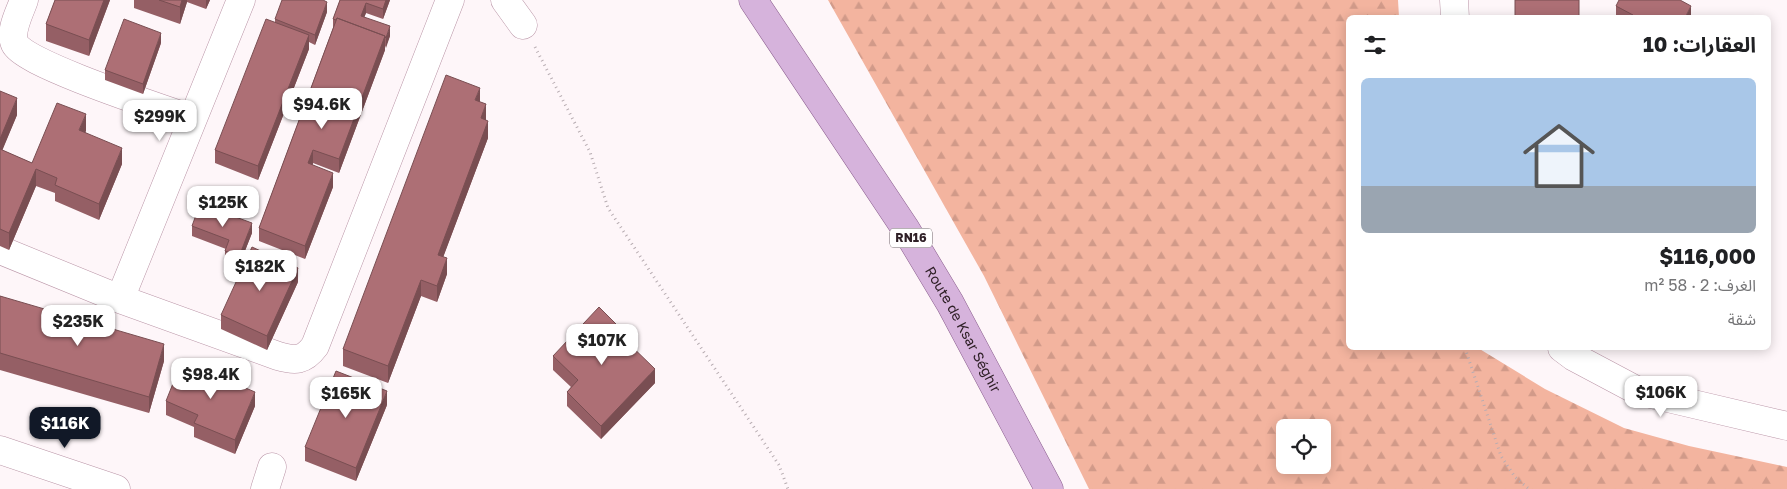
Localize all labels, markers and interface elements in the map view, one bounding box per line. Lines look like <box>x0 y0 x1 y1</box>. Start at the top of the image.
icon: filters <box>1361 31 1389 59</box>
text: العقارات: 10 <box>1643 31 1756 57</box>
pin: $94.6K <box>281 88 363 130</box>
text: $94.6K <box>293 94 351 114</box>
pin: $299K <box>125 100 195 142</box>
text: $299K <box>134 106 186 126</box>
icon: home <box>1514 111 1604 201</box>
pin: $125K <box>188 186 258 228</box>
text: $125K <box>198 192 248 212</box>
road number: RN16 <box>890 228 932 248</box>
text: $116,000 <box>1659 243 1756 269</box>
pin: $182K <box>225 250 295 292</box>
text: $182K <box>235 256 285 276</box>
street label: Route de Ksar Séghir <box>922 263 1005 396</box>
text: الغرف: 2 · 58 m² <box>1644 275 1756 295</box>
pin: $235K <box>43 304 113 347</box>
text: شقة <box>1728 309 1756 329</box>
text: $235K <box>52 311 104 331</box>
pin: $107K <box>567 324 637 366</box>
text: $107K <box>577 330 627 350</box>
pin: $98.4K <box>170 358 252 400</box>
text: $98.4K <box>182 364 240 384</box>
pin: $165K <box>311 376 381 419</box>
pin: $106K <box>1626 376 1696 418</box>
text: $106K <box>1635 382 1687 402</box>
text: $165K <box>321 383 371 403</box>
pin: $116K <box>30 406 100 449</box>
text: $116K <box>41 413 89 433</box>
map controls <box>1276 419 1331 474</box>
button: locate <box>1276 419 1331 474</box>

